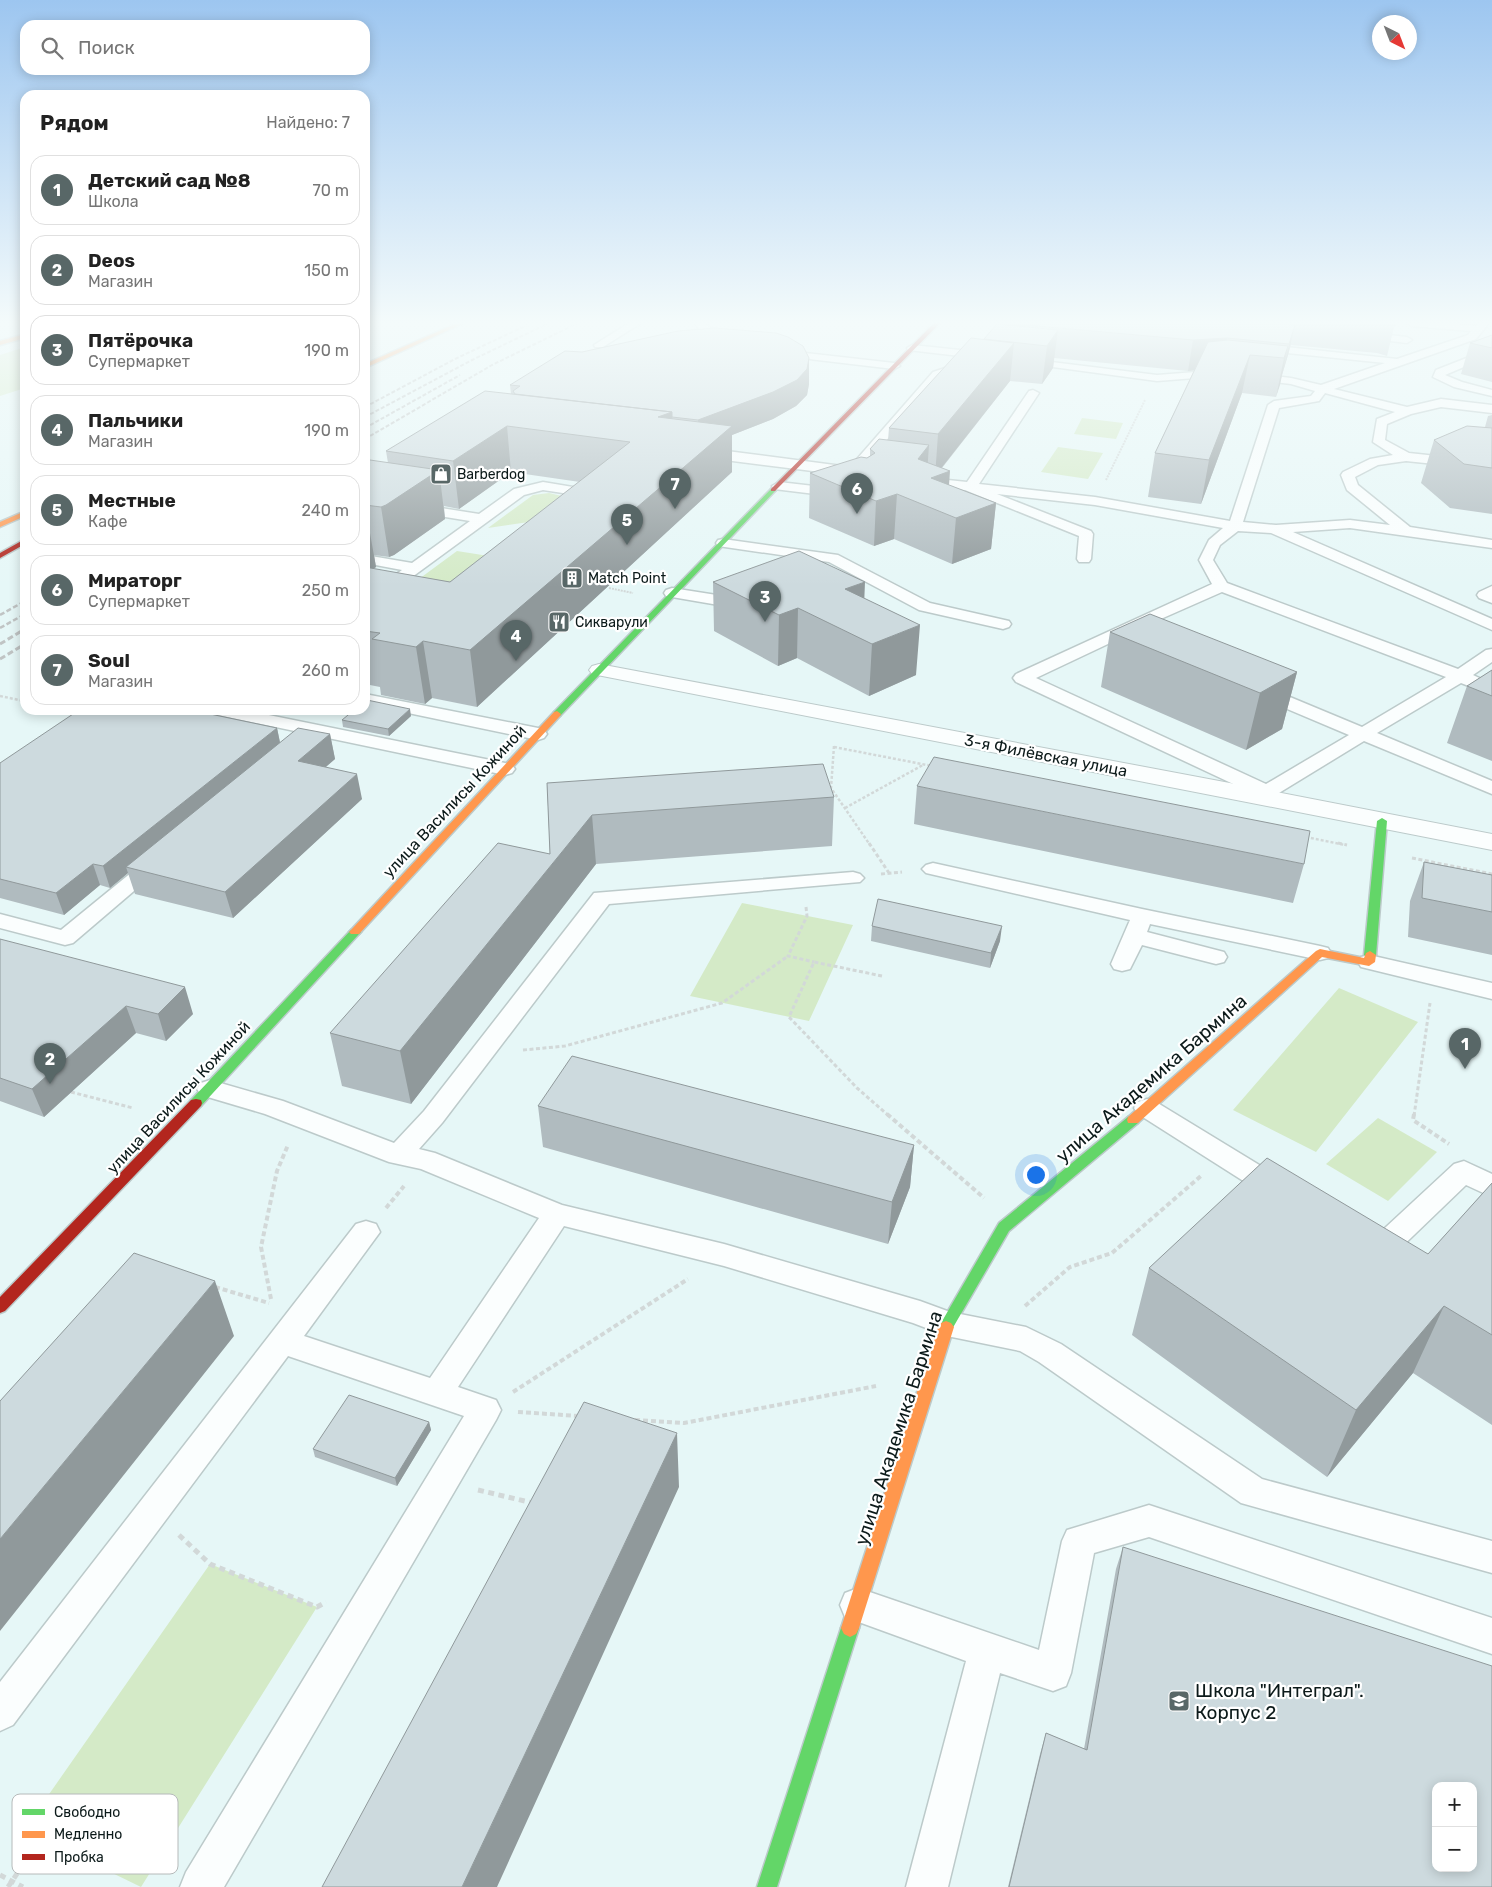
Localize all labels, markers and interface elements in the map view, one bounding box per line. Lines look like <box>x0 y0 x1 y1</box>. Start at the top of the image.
north arrow <box>1372 15 1417 60</box>
search box <box>20 20 370 75</box>
icon: search <box>38 34 66 62</box>
text: Поиск <box>78 36 135 59</box>
text: Рядом <box>40 110 109 135</box>
text: Найдено: 7 <box>266 113 350 132</box>
text: Детский сад №8 <box>88 169 251 192</box>
text: 1 <box>53 181 61 200</box>
text: 70 m <box>312 181 349 200</box>
text: Школа <box>88 192 139 211</box>
text: Deos <box>88 249 135 272</box>
text: 2 <box>52 261 62 280</box>
text: 150 m <box>304 261 349 280</box>
text: Магазин <box>88 272 153 291</box>
text: Пятёрочка <box>88 329 193 352</box>
text: 3 <box>52 341 62 360</box>
text: 190 m <box>304 341 349 360</box>
text: Супермаркет <box>88 352 190 371</box>
text: Пальчики <box>88 409 183 432</box>
text: 4 <box>52 421 62 440</box>
text: 190 m <box>304 421 349 440</box>
text: Магазин <box>88 432 153 451</box>
shop icon: Barberdog <box>429 462 453 486</box>
place label: Barberdog <box>457 466 525 483</box>
pin: 7 <box>659 468 691 509</box>
pin: 6 <box>841 473 873 514</box>
text: Местные <box>88 489 176 512</box>
text: 5 <box>52 501 62 520</box>
text: 240 m <box>302 501 349 520</box>
pin: 5 <box>611 504 643 545</box>
text: Кафе <box>88 512 128 531</box>
building icon: Match Point <box>560 566 584 590</box>
text: Мираторг <box>88 569 182 592</box>
place label: Match Point <box>588 570 667 587</box>
text: 6 <box>52 581 62 600</box>
text: 250 m <box>302 581 349 600</box>
pin: 3 <box>749 581 781 622</box>
text: Супермаркет <box>88 592 190 611</box>
restaurant icon: Сикварули <box>547 610 571 634</box>
place label: Сикварули <box>575 614 648 631</box>
pin: 4 <box>500 620 532 661</box>
text: Soul <box>88 649 130 672</box>
text: 7 <box>52 661 62 680</box>
text: 260 m <box>302 661 349 680</box>
text: Магазин <box>88 672 153 691</box>
street label: улица Василисы Кожиной <box>379 721 530 881</box>
street label: 3-я Филёвская улица <box>963 730 1129 781</box>
street label: улица Академика Бармина <box>1051 989 1251 1167</box>
street label: улица Василисы Кожиной <box>103 1017 254 1177</box>
pin: 1 <box>1449 1028 1481 1069</box>
pin: 2 <box>34 1043 66 1084</box>
your location <box>1023 1162 1049 1188</box>
street label: улица Академика Бармина <box>850 1308 947 1548</box>
place label: Школа "Интеграл". Корпус 2 <box>1195 1679 1364 1724</box>
school or university icon: Школа "Интеграл". Корпус 2 <box>1167 1689 1191 1713</box>
map controls <box>1432 1782 1477 1872</box>
button: + <box>1432 1782 1477 1827</box>
legend <box>12 1794 178 1874</box>
text: Свободно <box>54 1804 120 1821</box>
text: Медленно <box>54 1826 122 1843</box>
button: − <box>1432 1827 1477 1872</box>
text: Пробка <box>54 1849 104 1866</box>

